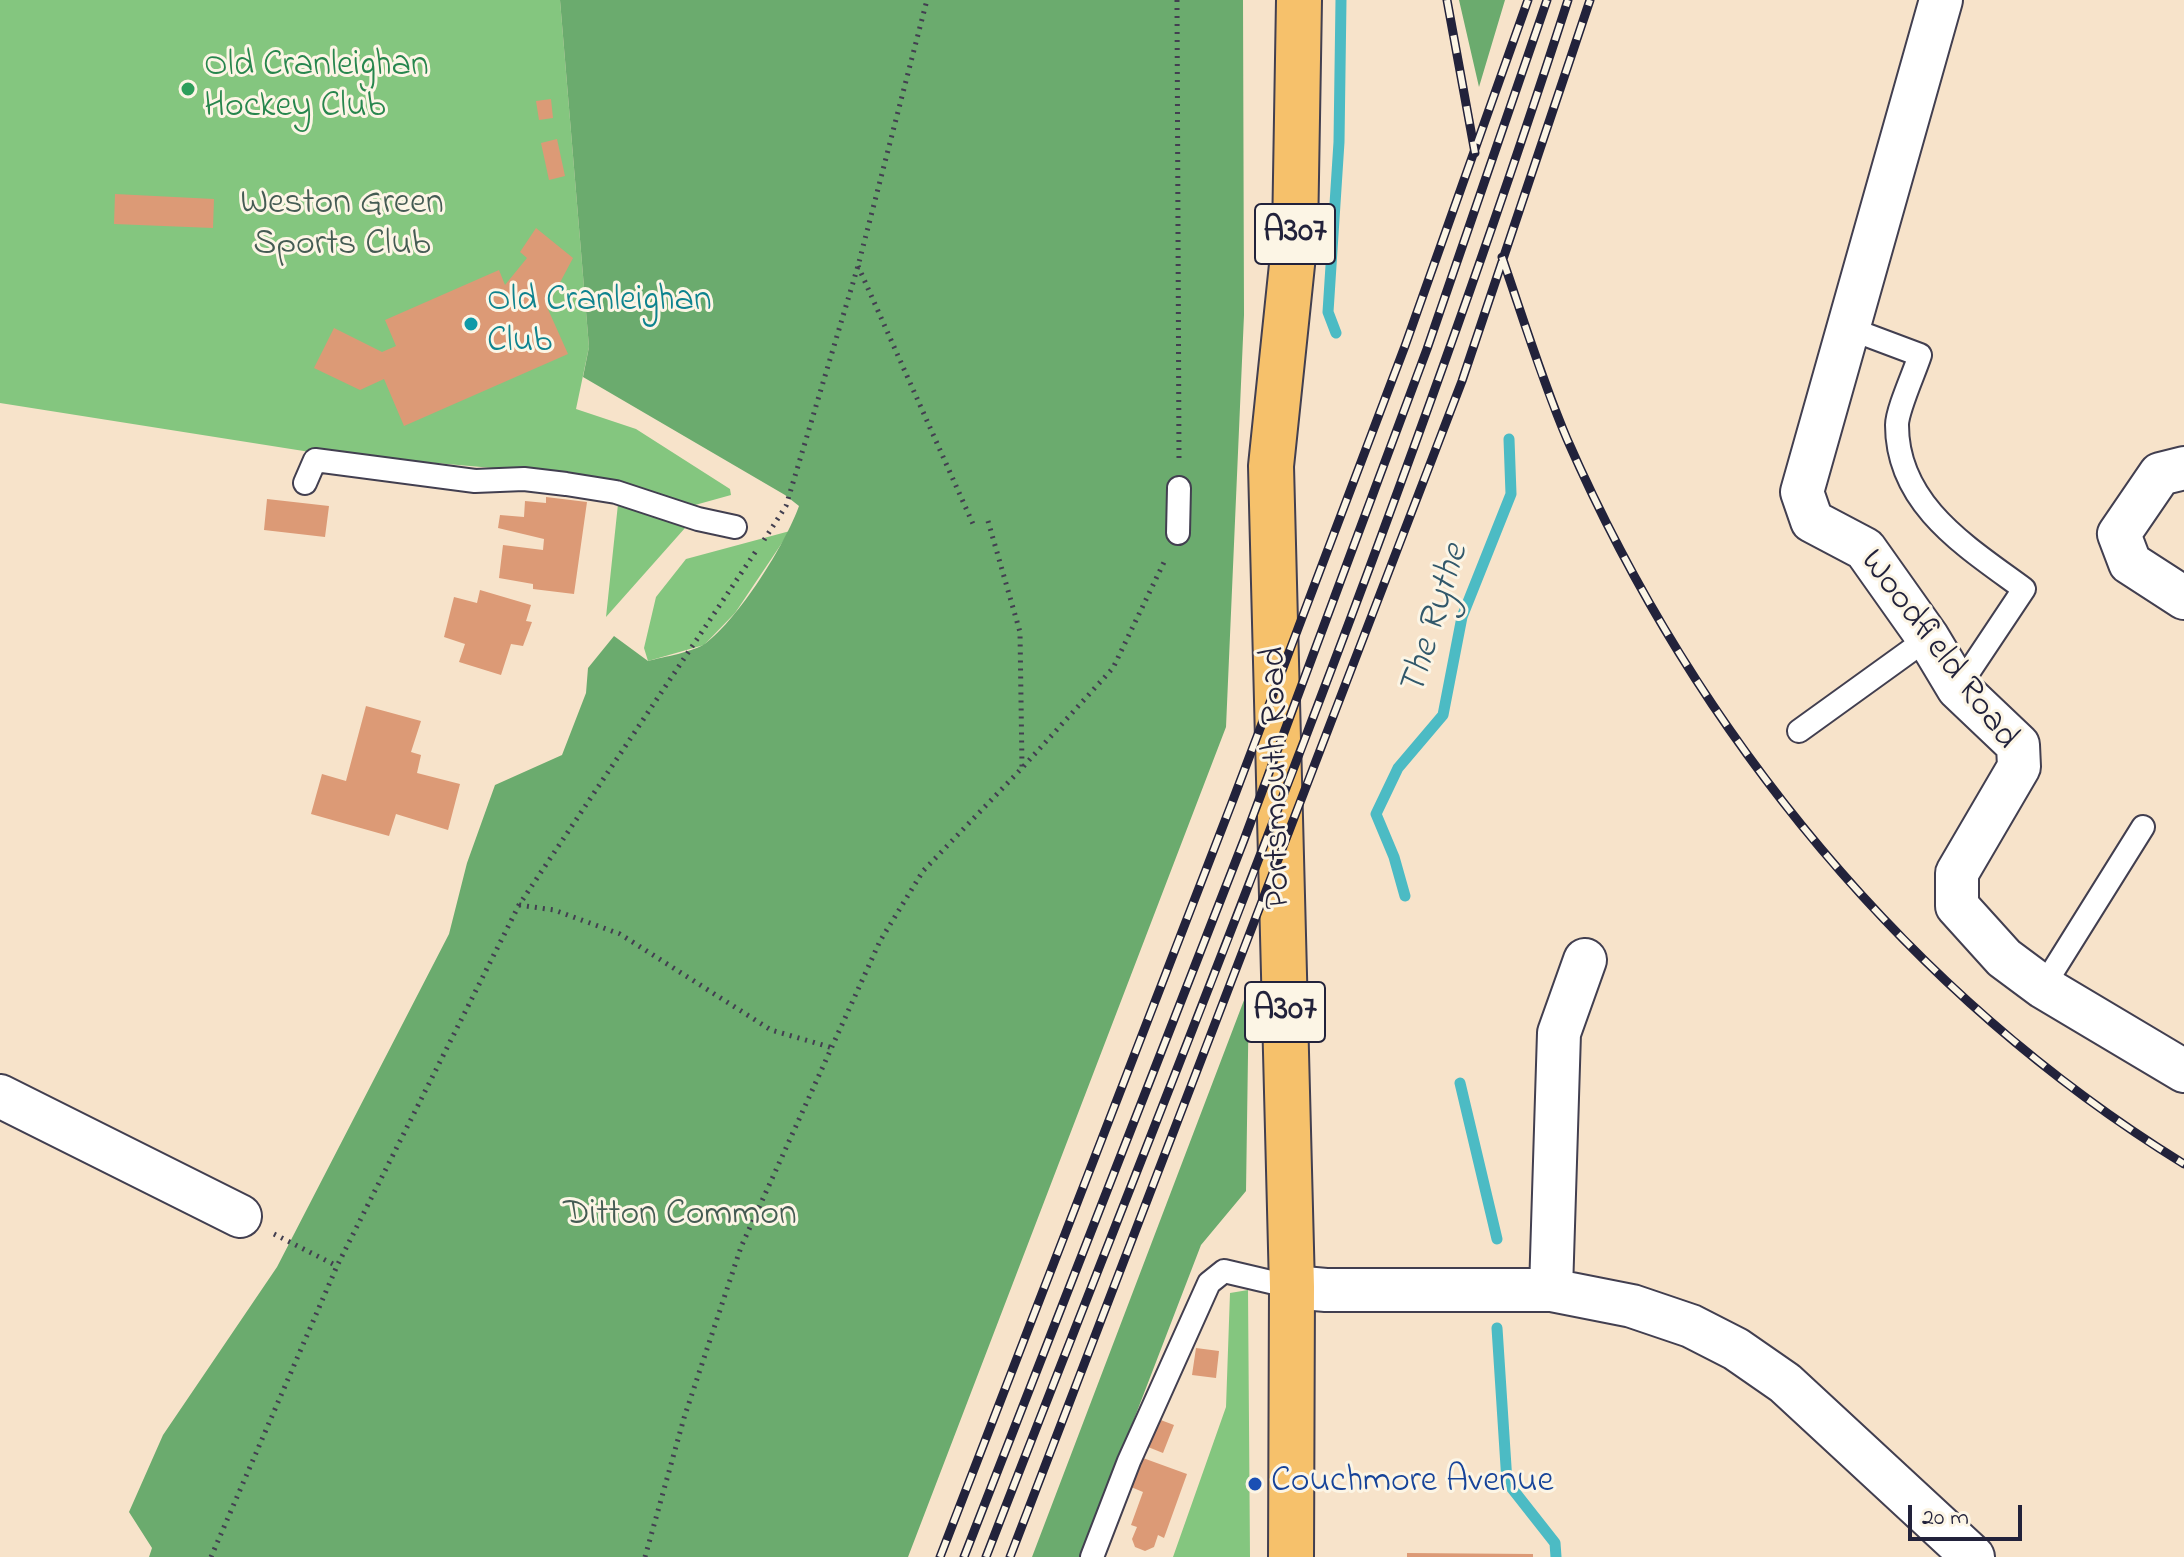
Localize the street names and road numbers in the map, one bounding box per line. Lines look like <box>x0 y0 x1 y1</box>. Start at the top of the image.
road number: A307 <box>1255 204 1335 264</box>
street label: Woodfield Road <box>1848 543 2026 759</box>
street label: Portsmouth Road <box>1255 646 1303 910</box>
road number: A307 <box>1245 982 1325 1042</box>

